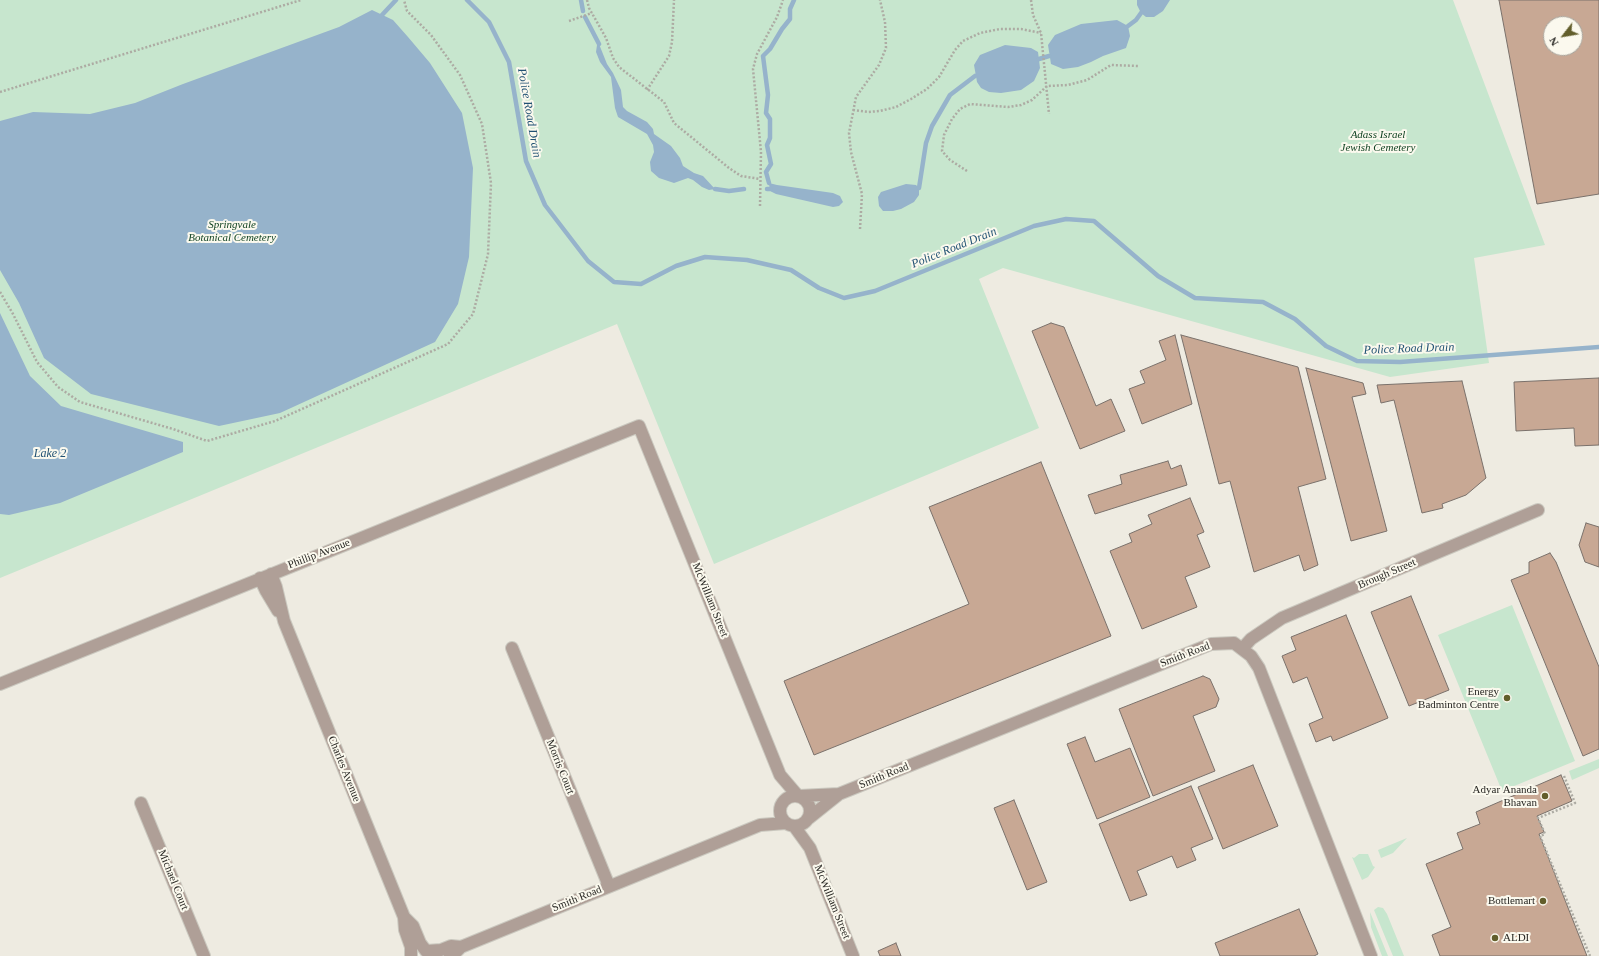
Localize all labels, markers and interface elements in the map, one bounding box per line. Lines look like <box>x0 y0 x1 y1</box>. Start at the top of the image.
north arrow <box>1543 16 1583 56</box>
text: N <box>1546 35 1561 48</box>
water label: Police Road Drain <box>514 67 544 159</box>
park label: Adass Israel Jewish Cemetery <box>1341 128 1415 154</box>
park label: Springvale Botanical Cemetery <box>188 218 276 244</box>
water label: Police Road Drain <box>909 224 999 272</box>
water label: Police Road Drain <box>1363 340 1455 358</box>
water label: Lake 2 <box>34 447 66 461</box>
street label: Phillip Avenue <box>286 536 352 572</box>
street label: Brough Street <box>1356 556 1418 592</box>
street label: McWilliam Street <box>689 561 731 639</box>
street label: Smith Road <box>1158 639 1212 671</box>
place label: Energy Badminton Centre <box>1418 685 1499 711</box>
marker: Energy Badminton Centre <box>1502 693 1512 703</box>
street label: Charles Avenue <box>325 734 363 804</box>
street label: Morris Court <box>543 738 577 796</box>
street label: Smith Road <box>857 760 911 792</box>
place label: Adyar Ananda Bhavan <box>1473 783 1537 809</box>
marker: Adyar Ananda Bhavan <box>1540 791 1550 801</box>
street label: Michael Court <box>155 848 191 912</box>
street label: McWilliam Street <box>811 863 853 941</box>
street label: Smith Road <box>550 883 604 915</box>
place label: Bottlemart <box>1488 894 1535 908</box>
marker: Bottlemart <box>1538 896 1548 906</box>
place label: ALDI <box>1503 931 1529 945</box>
marker: ALDI <box>1490 933 1500 943</box>

